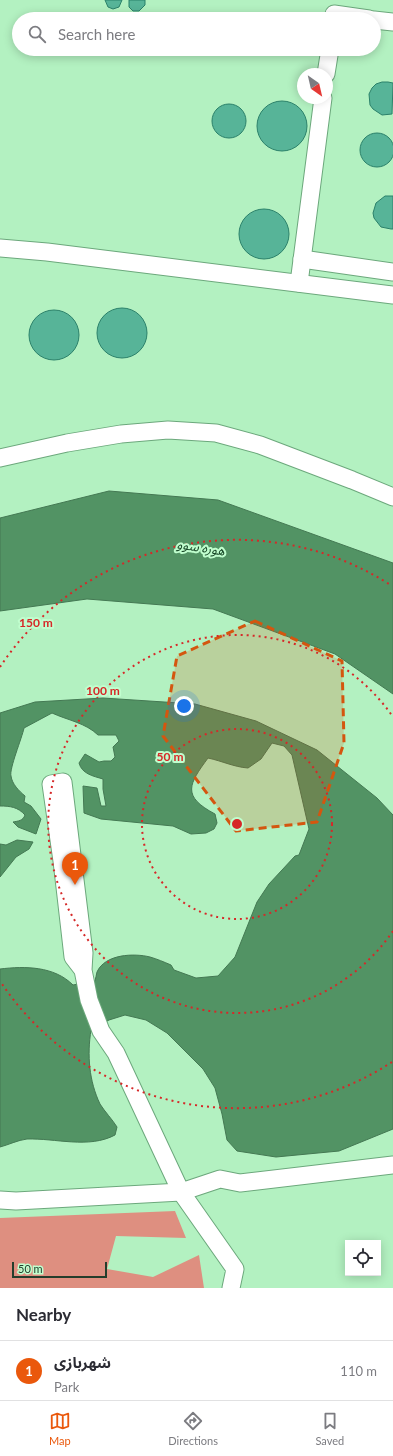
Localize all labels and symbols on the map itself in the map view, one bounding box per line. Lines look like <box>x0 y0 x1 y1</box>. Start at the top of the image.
north arrow <box>297 68 333 104</box>
water label: هوره سوو <box>176 535 227 559</box>
text: 150 m <box>19 615 53 630</box>
text: 100 m <box>86 683 120 698</box>
your location <box>174 696 194 716</box>
text: 50 m <box>157 749 183 764</box>
centre of rings <box>230 817 244 831</box>
pin: 1 <box>62 852 88 885</box>
scale bar <box>12 1260 107 1279</box>

